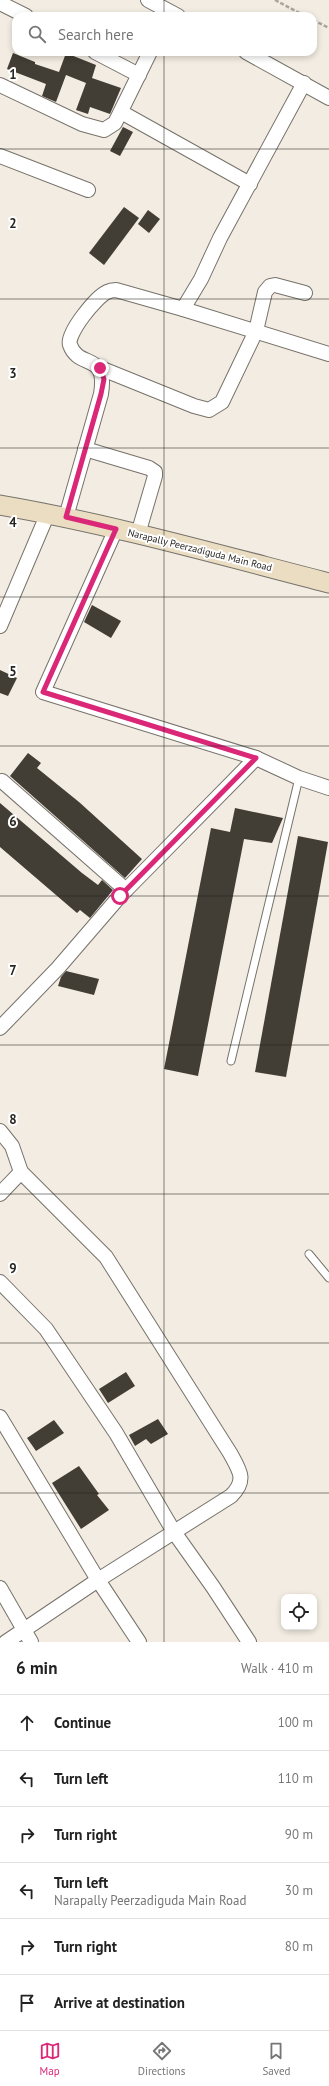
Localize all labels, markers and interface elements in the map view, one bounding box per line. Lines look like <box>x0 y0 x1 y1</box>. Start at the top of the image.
search box <box>12 12 317 56</box>
icon: search <box>26 23 48 45</box>
text: Search here <box>58 25 134 44</box>
text: 1 <box>9 66 17 83</box>
text: 2 <box>9 215 17 232</box>
route end <box>91 359 109 377</box>
text: 3 <box>9 365 17 382</box>
text: 4 <box>9 514 17 531</box>
street label: Narapally Peerzadiguda Main Road <box>127 526 273 574</box>
text: 5 <box>9 663 17 680</box>
text: 6 <box>9 813 17 830</box>
route start <box>111 887 129 905</box>
text: 7 <box>9 962 17 979</box>
text: 8 <box>9 1111 17 1128</box>
text: 9 <box>9 1260 17 1277</box>
map controls <box>281 1594 317 1630</box>
button: locate <box>281 1594 317 1630</box>
text: 6 min <box>16 1657 57 1679</box>
text: Walk · 410 m <box>241 1660 313 1677</box>
icon: ahead <box>16 1712 38 1734</box>
text: Continue <box>54 1713 111 1732</box>
text: 100 m <box>278 1714 313 1731</box>
icon: left <box>16 1768 38 1790</box>
text: Turn left <box>54 1769 108 1788</box>
text: 110 m <box>278 1770 313 1787</box>
icon: right <box>16 1824 38 1846</box>
text: Turn right <box>54 1825 117 1844</box>
text: 90 m <box>285 1826 313 1843</box>
text: Turn left <box>54 1873 108 1892</box>
icon: left <box>16 1880 38 1902</box>
text: 30 m <box>285 1882 313 1899</box>
text: Narapally Peerzadiguda Main Road <box>54 1892 246 1909</box>
icon: right <box>16 1936 38 1958</box>
text: Turn right <box>54 1937 117 1956</box>
text: 80 m <box>285 1938 313 1955</box>
icon: arrive <box>16 1992 38 2014</box>
text: Arrive at destination <box>54 1993 185 2012</box>
tab: Map <box>39 2040 61 2078</box>
tab: Directions <box>138 2040 185 2078</box>
tab: Saved <box>262 2040 290 2078</box>

